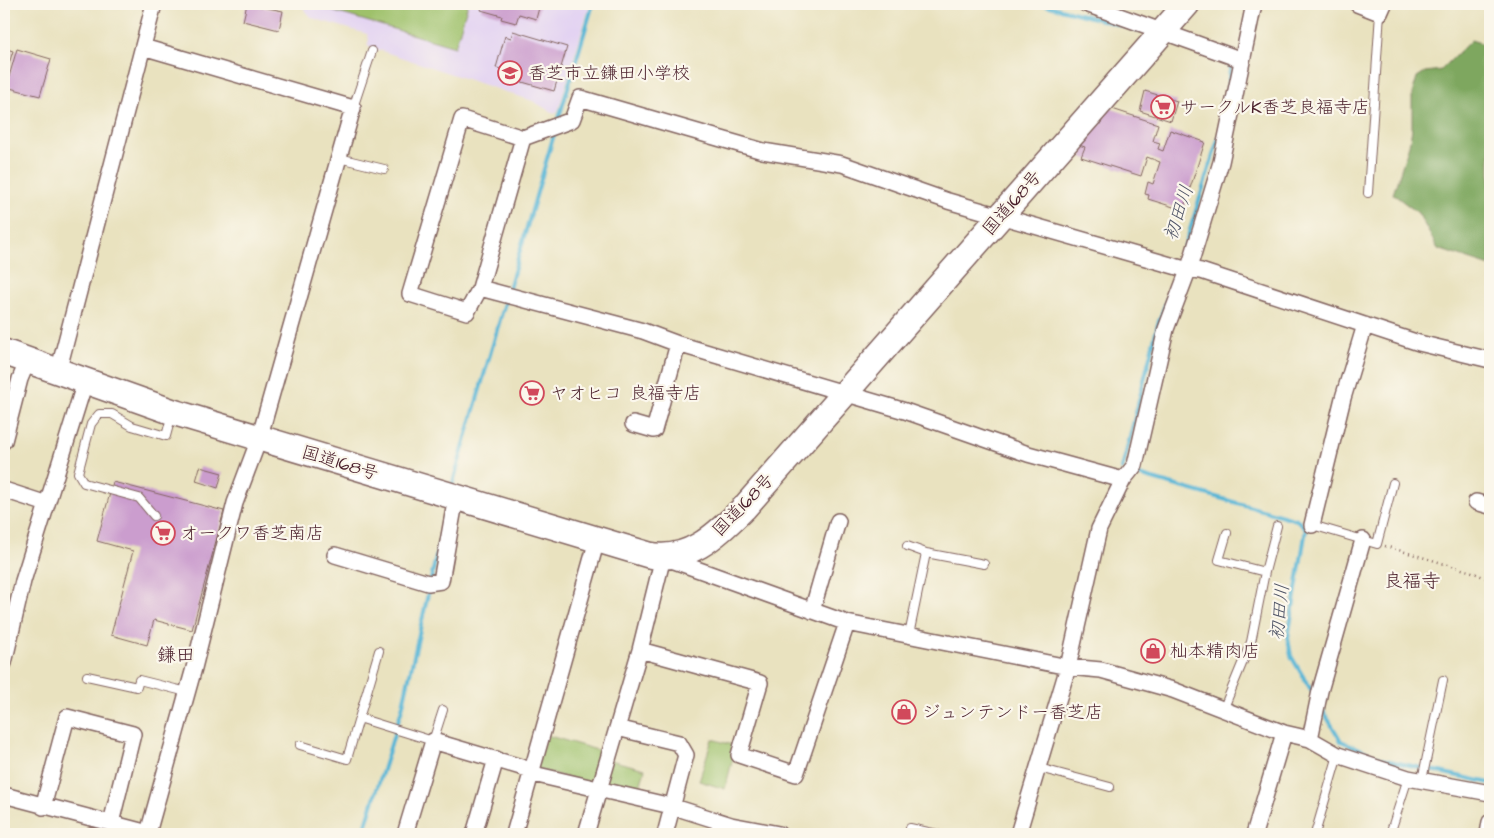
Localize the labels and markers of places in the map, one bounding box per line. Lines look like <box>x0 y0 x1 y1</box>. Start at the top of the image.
school or university icon: 香芝市立鎌田小学校 <box>497 60 523 86</box>
place label: 香芝市立鎌田小学校 <box>528 61 690 86</box>
supermarket icon: サークルK香芝良福寺店 <box>1150 94 1176 120</box>
place label: サークルK香芝良福寺店 <box>1180 95 1370 120</box>
supermarket icon: ヤオヒコ 良福寺店 <box>519 380 545 406</box>
place label: ヤオヒコ 良福寺店 <box>550 381 701 406</box>
supermarket icon: オークワ香芝南店 <box>150 520 176 546</box>
place label: オークワ香芝南店 <box>180 521 324 546</box>
shop icon: 杣本精肉店 <box>1140 638 1166 664</box>
place label: 杣本精肉店 <box>1170 639 1260 664</box>
shop icon: ジュンテンドー香芝店 <box>891 699 917 725</box>
place label: ジュンテンドー香芝店 <box>922 700 1103 725</box>

